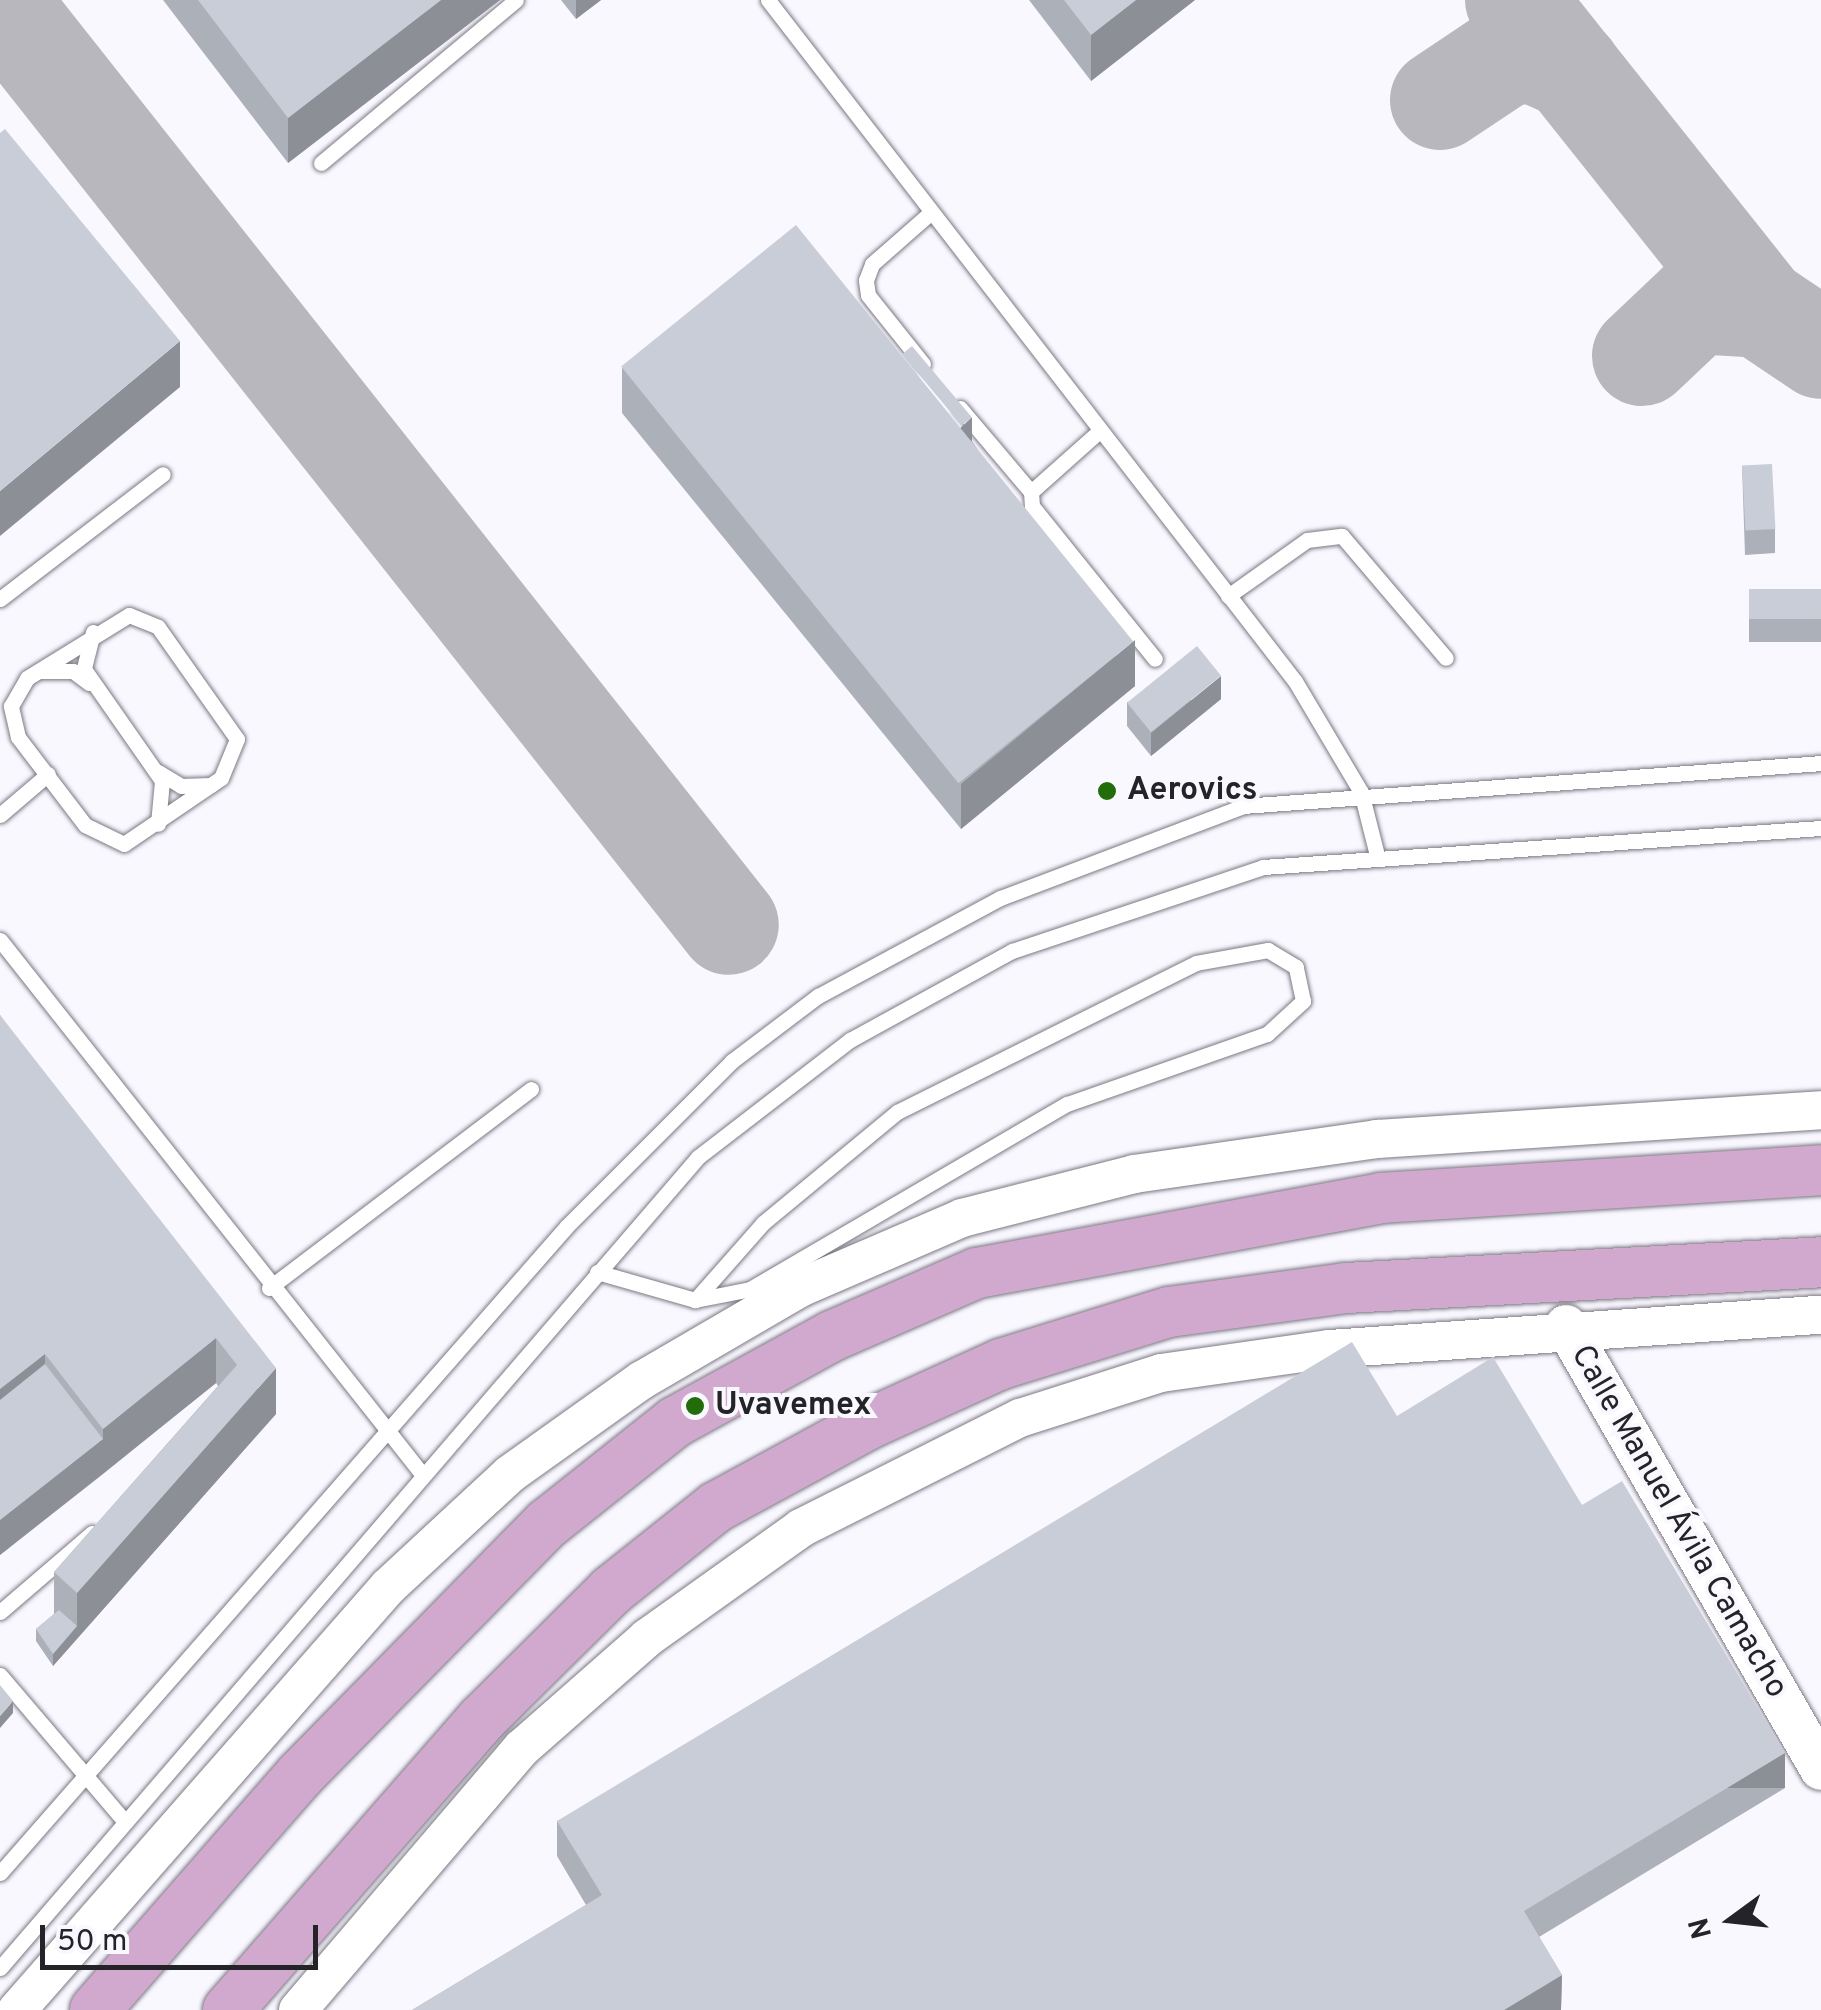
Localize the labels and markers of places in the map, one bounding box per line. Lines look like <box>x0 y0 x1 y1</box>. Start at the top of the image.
place label: Aerovics <box>1127 772 1257 810</box>
marker: Aerovics <box>1096 780 1118 802</box>
place label: Uvavemex <box>715 1387 872 1425</box>
marker: Uvavemex <box>684 1395 706 1417</box>

